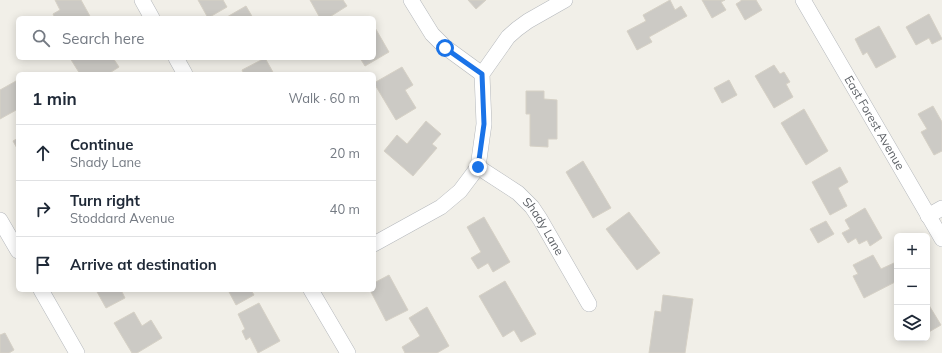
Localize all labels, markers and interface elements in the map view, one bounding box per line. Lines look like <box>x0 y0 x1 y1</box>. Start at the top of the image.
search box <box>16 16 376 60</box>
icon: search <box>30 27 52 49</box>
text: Search here <box>62 29 144 48</box>
route start <box>436 39 454 57</box>
street label: East Forest Avenue <box>842 73 908 172</box>
text: 1 min <box>32 88 77 109</box>
text: Walk · 60 m <box>289 90 360 106</box>
text: Continue <box>70 135 133 154</box>
icon: ahead <box>32 142 54 164</box>
text: 20 m <box>330 145 360 161</box>
text: Shady Lane <box>70 154 141 170</box>
route end <box>469 158 487 176</box>
text: Turn right <box>70 191 140 210</box>
street label: Shady Lane <box>520 194 567 258</box>
icon: right <box>32 198 54 220</box>
text: 40 m <box>330 201 360 217</box>
text: Stoddard Avenue <box>70 210 175 226</box>
map controls <box>894 233 930 341</box>
button: + <box>894 233 930 269</box>
icon: arrive <box>32 254 54 276</box>
text: Arrive at destination <box>70 255 217 274</box>
button: − <box>894 269 930 305</box>
button: layers <box>894 305 930 341</box>

